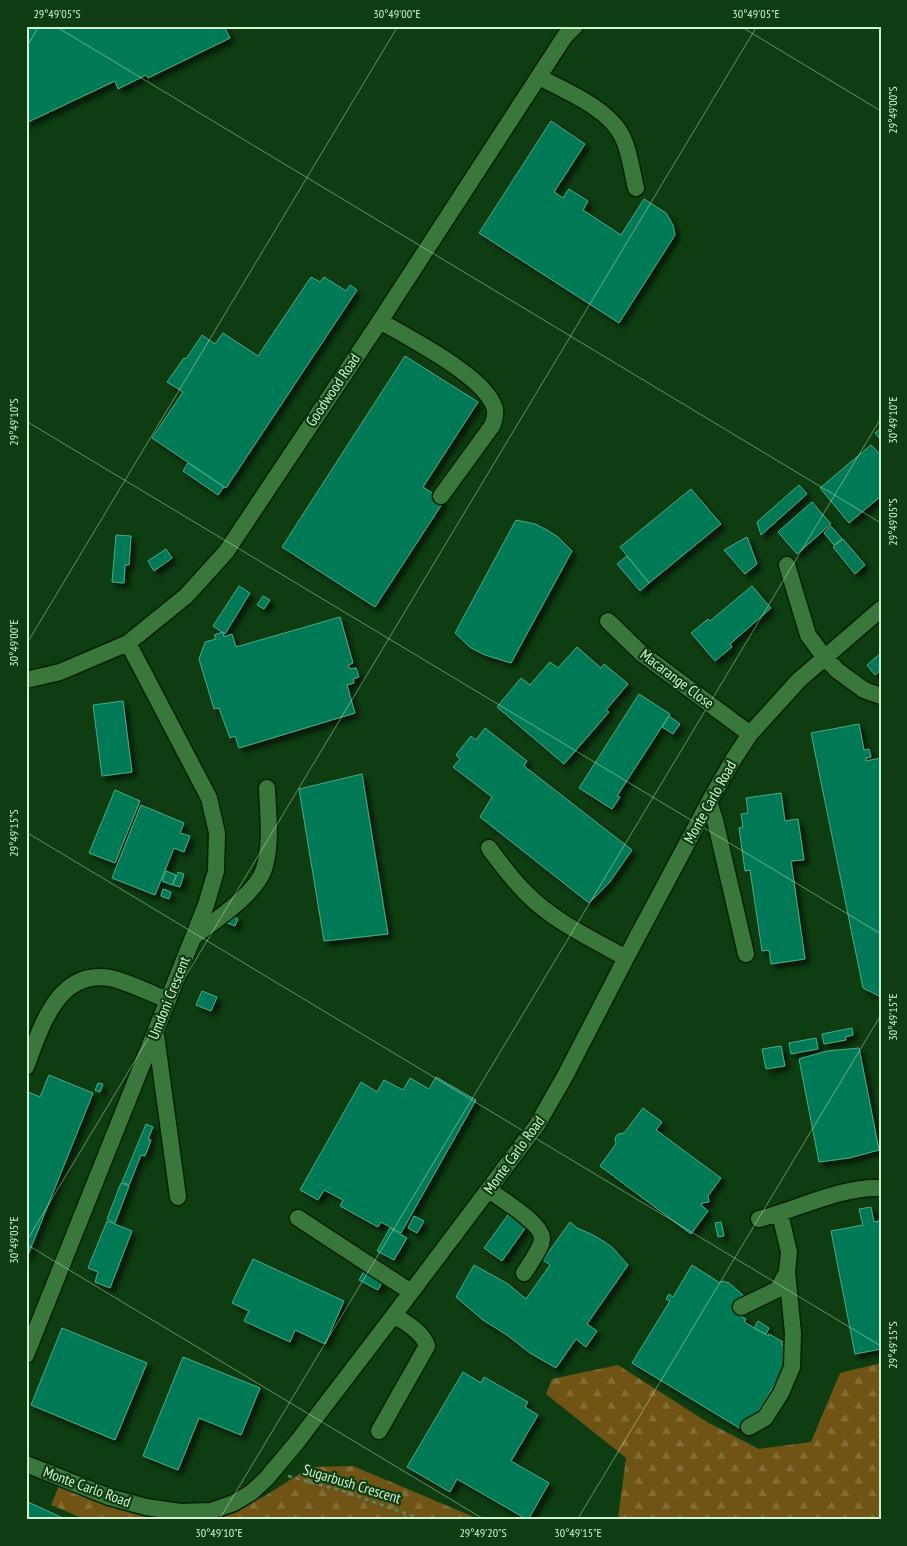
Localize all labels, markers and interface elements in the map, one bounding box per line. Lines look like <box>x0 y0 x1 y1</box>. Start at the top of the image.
text: 29°49'05"S <box>33 6 81 21</box>
text: 30°49'00"E <box>373 6 421 21</box>
text: 30°49'05"E <box>732 6 780 21</box>
text: 29°49'00"S <box>885 86 900 134</box>
street label: Goodwood Road <box>301 350 364 430</box>
text: 30°49'10"E <box>885 396 900 444</box>
text: 29°49'10"S <box>6 398 21 446</box>
text: 29°49'05"S <box>885 498 900 546</box>
text: 30°49'00"E <box>6 619 21 667</box>
street label: Macarange Close <box>637 645 718 713</box>
street label: Monte Carlo Road <box>679 757 740 846</box>
text: 29°49'15"S <box>6 809 21 857</box>
street label: Umdoni Crescent <box>143 954 194 1042</box>
text: 30°49'15"E <box>885 993 900 1041</box>
street label: Monte Carlo Road <box>479 1112 548 1197</box>
text: 30°49'05"E <box>6 1216 21 1264</box>
text: 29°49'15"S <box>885 1321 900 1369</box>
street label: Sugarbush Crescent <box>301 1460 403 1507</box>
street label: Monte Carlo Road <box>41 1462 133 1511</box>
text: 30°49'10"E <box>195 1525 243 1540</box>
text: 29°49'20"S <box>459 1525 507 1540</box>
text: 30°49'15"E <box>554 1525 602 1540</box>

